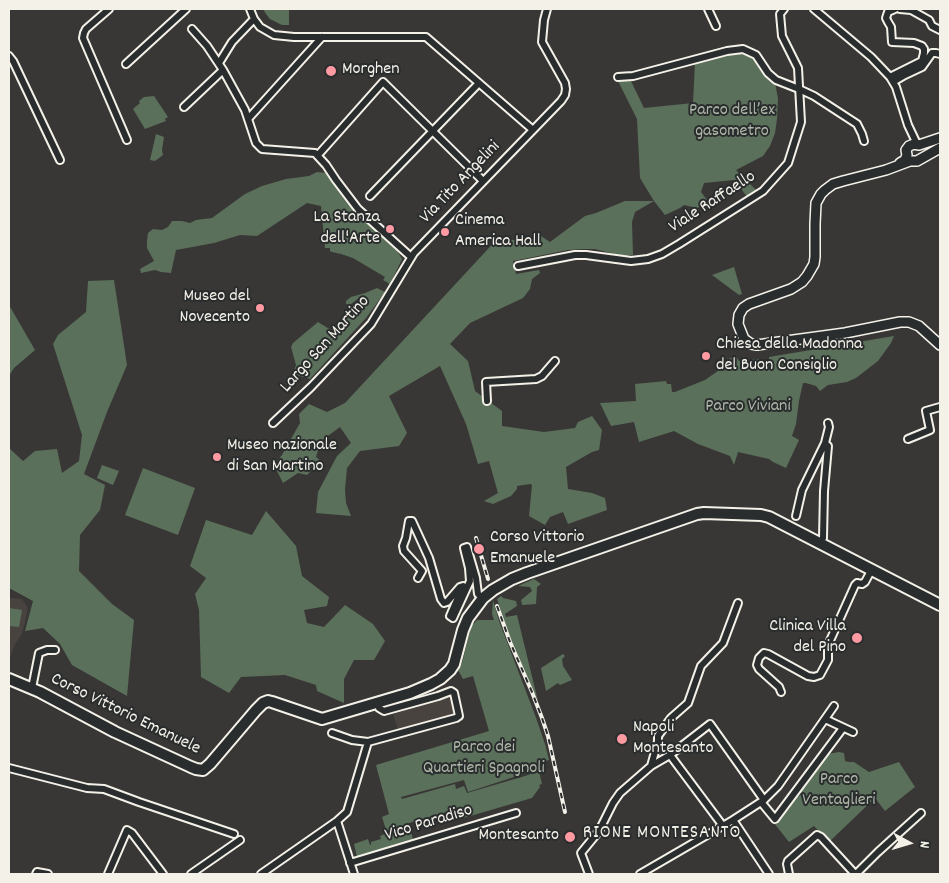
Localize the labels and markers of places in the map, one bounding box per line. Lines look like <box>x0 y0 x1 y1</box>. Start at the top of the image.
place label: Morghen <box>342 60 400 82</box>
marker: Morghen <box>324 64 338 78</box>
place label: La Stanza dell'Arte <box>313 208 380 250</box>
place label: Cinema America Hall <box>455 211 541 253</box>
marker: La Stanza dell'Arte <box>384 223 396 235</box>
marker: Cinema America Hall <box>439 226 451 238</box>
place label: Museo del Novecento <box>180 287 250 330</box>
marker: Museo del Novecento <box>254 302 266 314</box>
place label: Chiesa della Madonna del Buon Consiglio <box>716 335 863 378</box>
marker: Chiesa della Madonna del Buon Consiglio <box>700 350 712 362</box>
place label: Museo nazionale di San Martino <box>227 436 337 478</box>
marker: Museo nazionale di San Martino <box>211 451 223 463</box>
place label: Corso Vittorio Emanuele <box>490 528 585 570</box>
marker: Corso Vittorio Emanuele <box>472 542 486 556</box>
place label: Clinica Villa del Pino <box>769 617 846 660</box>
marker: Clinica Villa del Pino <box>850 631 864 645</box>
place label: Napoli Montesanto <box>633 718 713 761</box>
marker: Napoli Montesanto <box>615 732 629 746</box>
place label: Montesanto <box>479 826 559 848</box>
marker: Montesanto <box>563 830 577 844</box>

